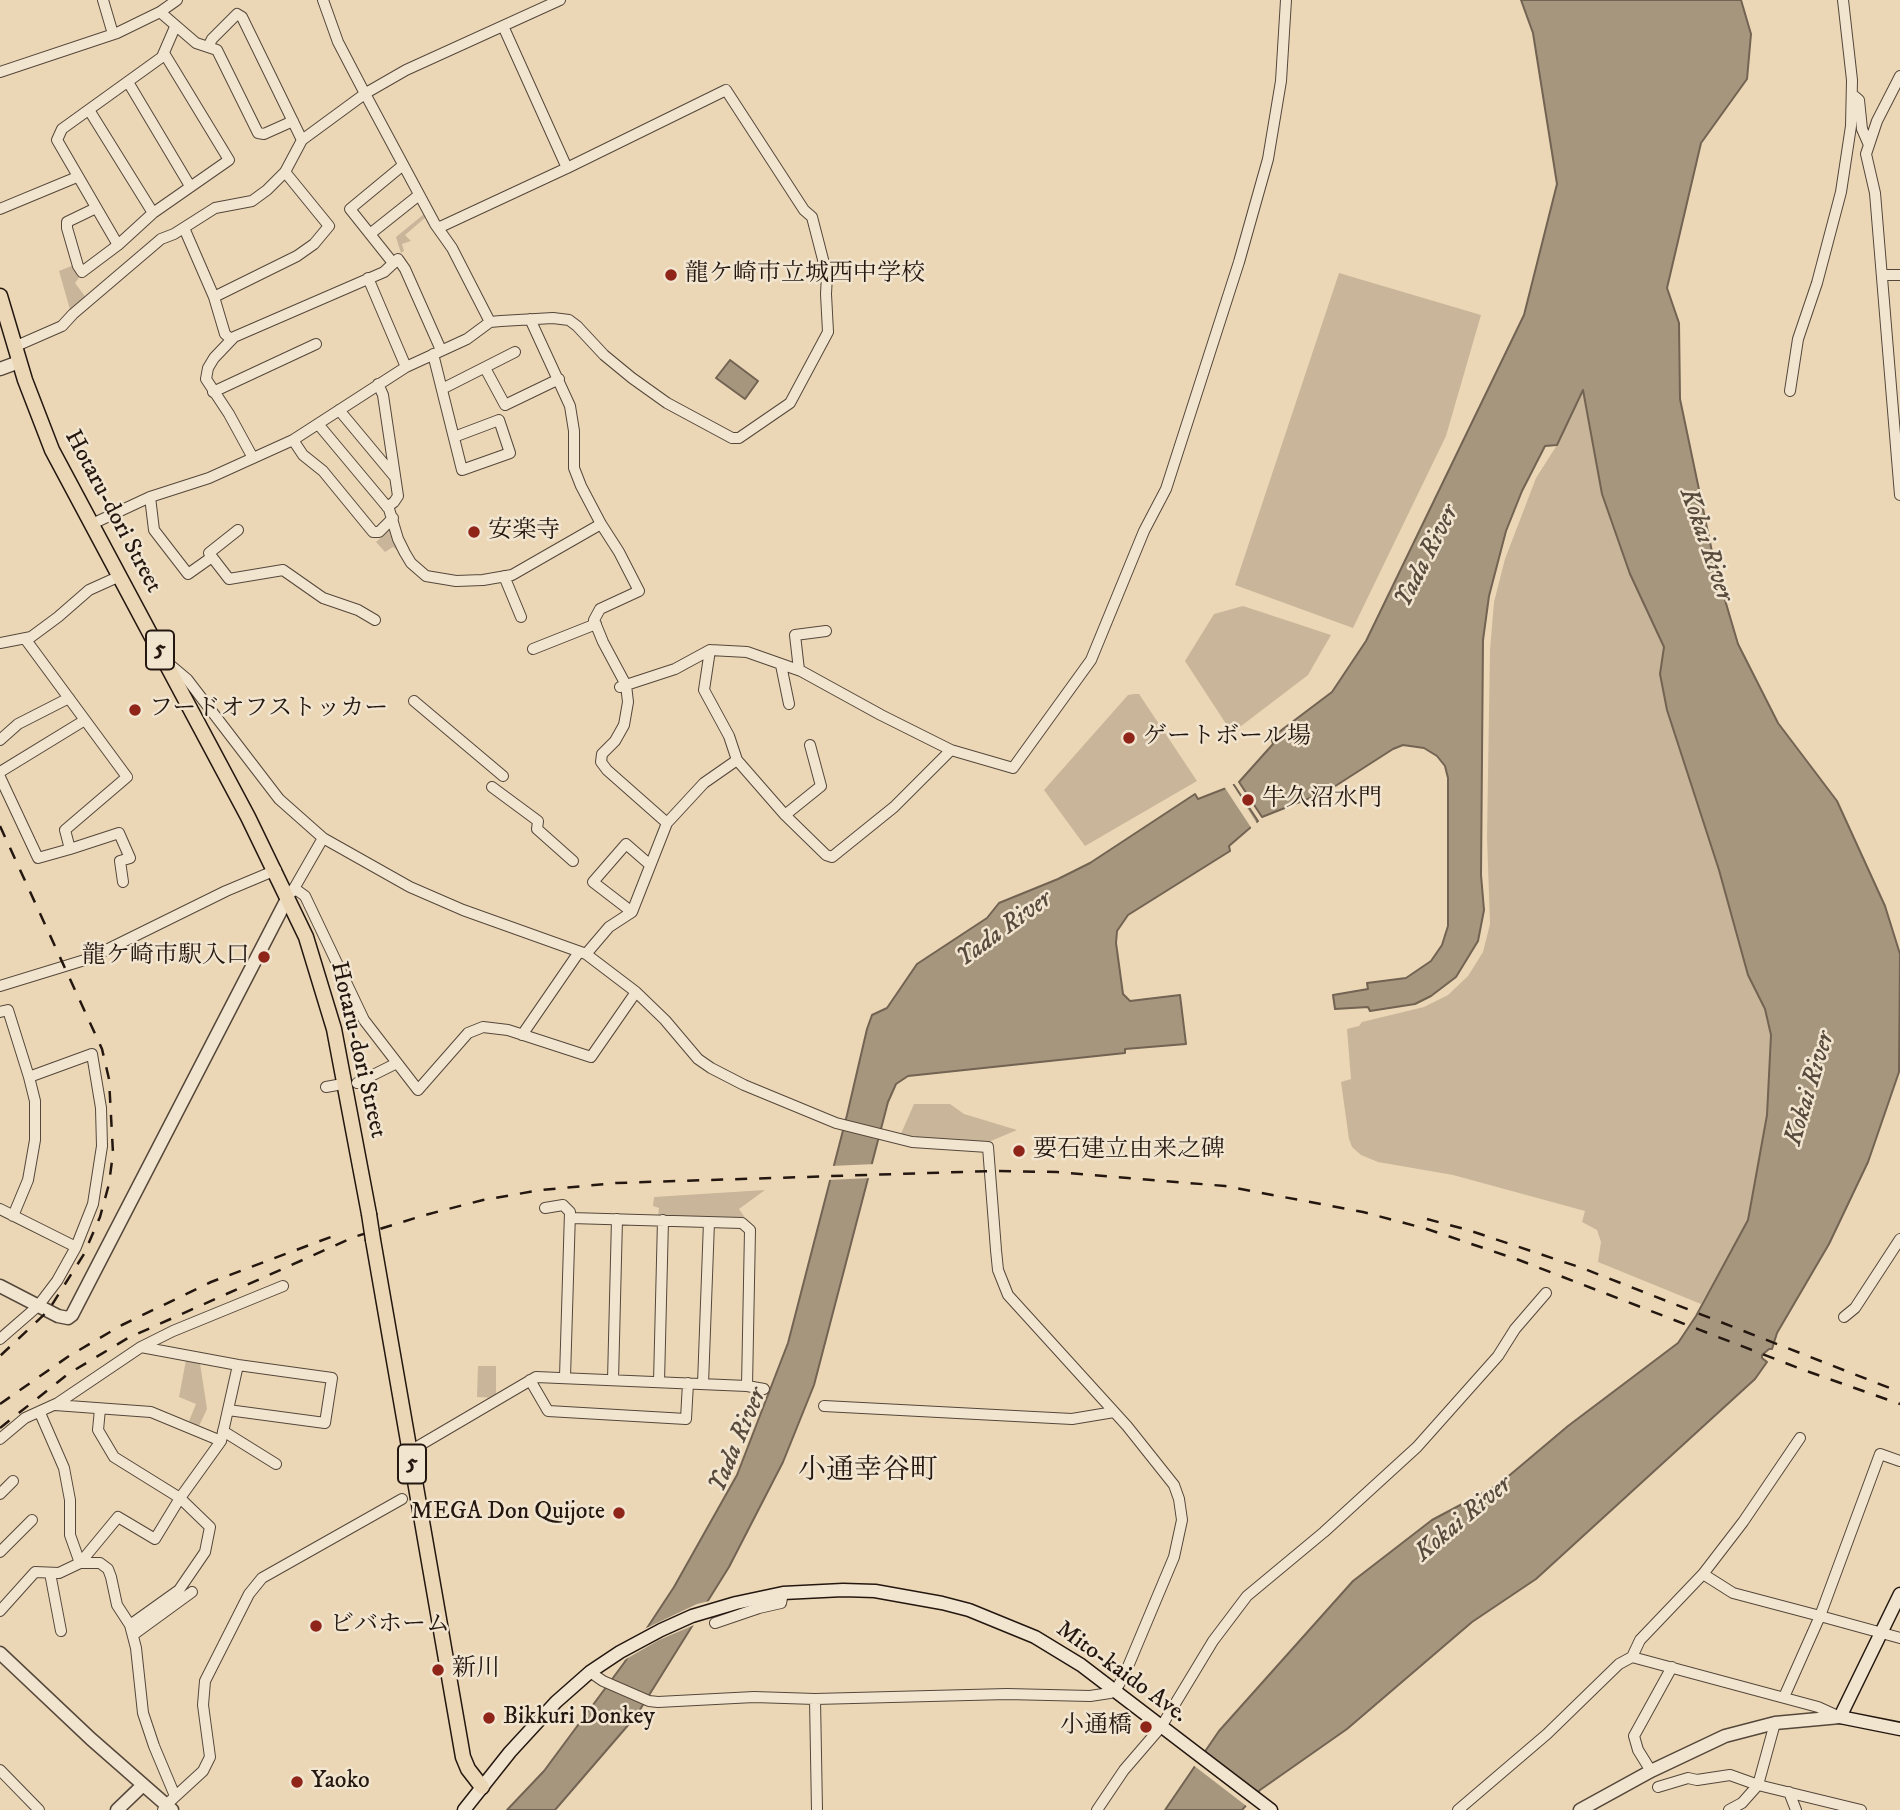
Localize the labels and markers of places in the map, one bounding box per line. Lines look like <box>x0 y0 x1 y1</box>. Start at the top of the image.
place label: 龍ケ崎市立城西中学校 <box>685 261 925 289</box>
marker: 龍ケ崎市立城西中学校 <box>663 267 679 283</box>
place label: 安楽寺 <box>488 518 560 546</box>
marker: 安楽寺 <box>466 524 482 540</box>
place label: フードオフストッカー <box>149 696 388 724</box>
marker: フードオフストッカー <box>127 702 143 718</box>
place label: ゲートボール場 <box>1143 724 1311 752</box>
marker: ゲートボール場 <box>1121 730 1137 746</box>
place label: 牛久沼水門 <box>1262 786 1382 814</box>
marker: 牛久沼水門 <box>1240 792 1256 808</box>
place label: 龍ケ崎市駅入口 <box>82 943 250 971</box>
marker: 龍ケ崎市駅入口 <box>256 949 272 965</box>
place label: 要石建立由来之碑 <box>1033 1137 1225 1165</box>
marker: 要石建立由来之碑 <box>1011 1143 1027 1159</box>
place label: MEGA Don Quijote <box>411 1499 605 1527</box>
marker: MEGA Don Quijote <box>611 1505 627 1521</box>
place label: ビバホーム <box>330 1612 450 1640</box>
marker: ビバホーム <box>308 1618 324 1634</box>
place label: 新川 <box>452 1656 500 1684</box>
marker: 新川 <box>430 1662 446 1678</box>
place label: Bikkuri Donkey <box>503 1704 655 1732</box>
marker: Bikkuri Donkey <box>481 1710 497 1726</box>
place label: 小通橋 <box>1060 1713 1132 1741</box>
marker: 小通橋 <box>1138 1719 1154 1735</box>
place label: Yaoko <box>311 1768 370 1796</box>
marker: Yaoko <box>289 1774 305 1790</box>

